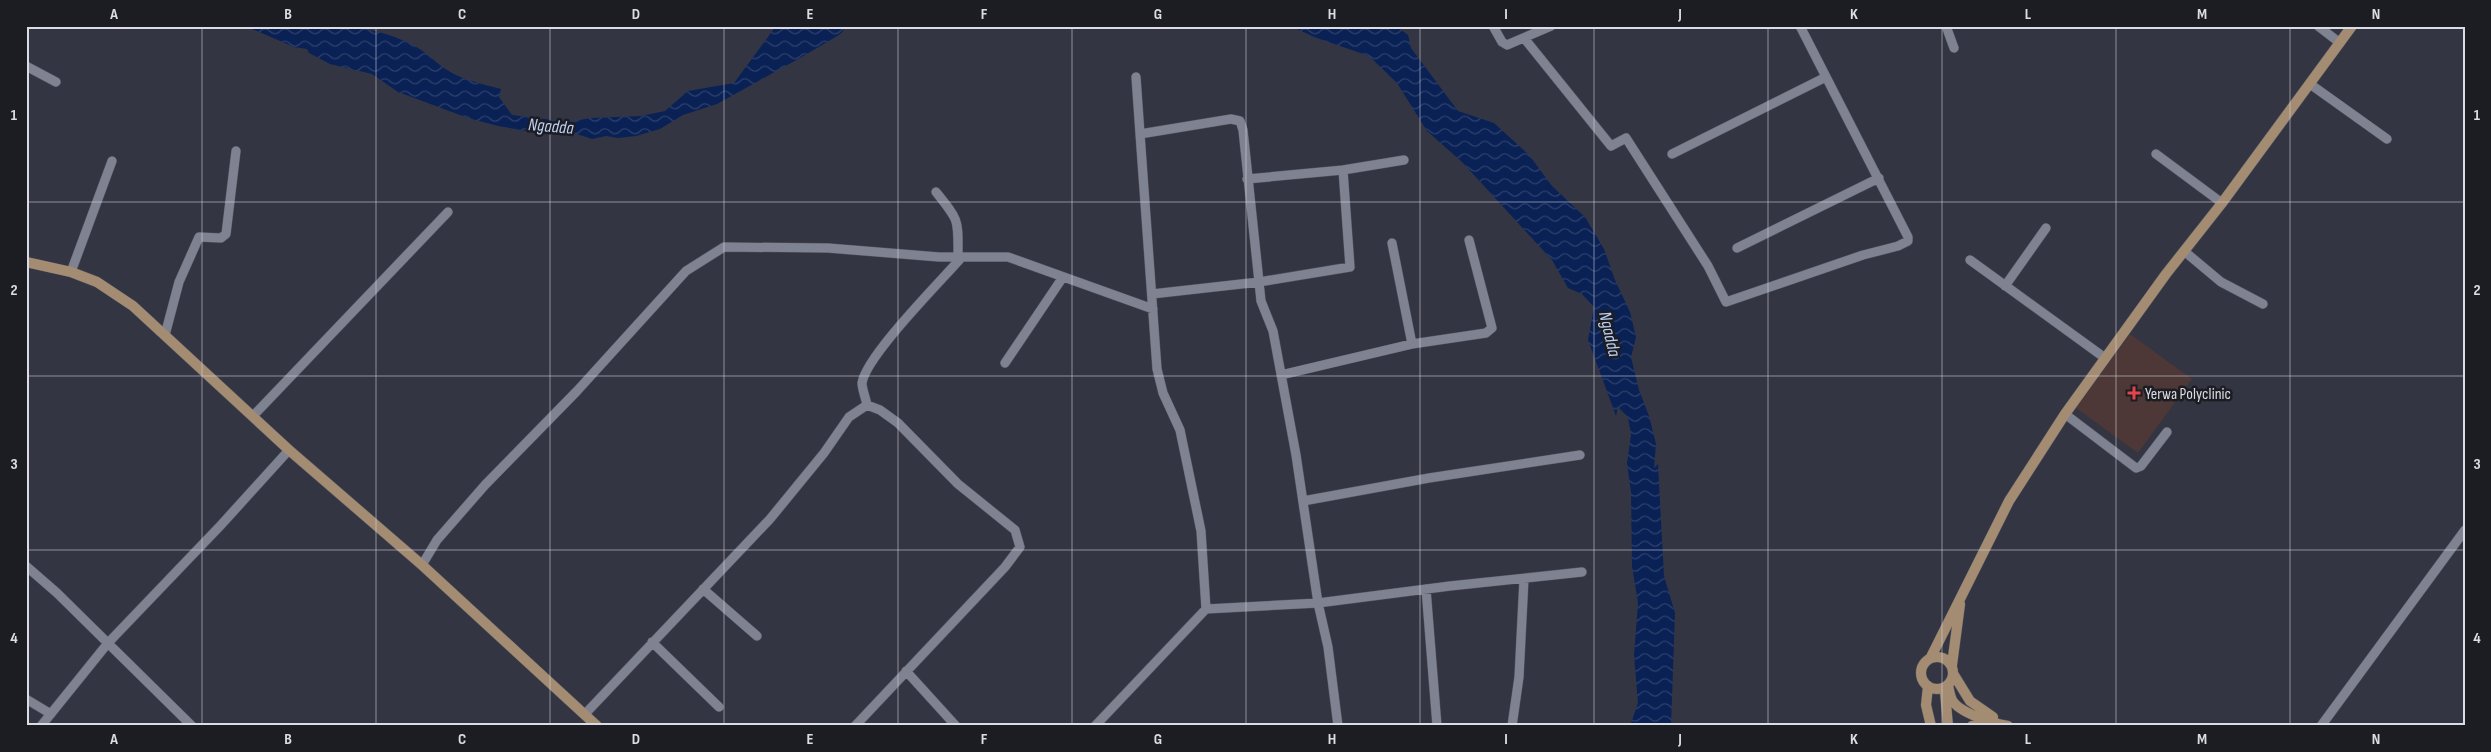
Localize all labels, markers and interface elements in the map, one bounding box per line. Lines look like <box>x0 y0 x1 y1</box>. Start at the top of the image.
text: A <box>109 5 118 24</box>
text: B <box>284 5 292 24</box>
text: C <box>458 5 466 24</box>
text: D <box>632 5 640 24</box>
text: E <box>807 5 814 24</box>
text: F <box>981 5 988 24</box>
text: G <box>1154 5 1162 24</box>
text: H <box>1328 5 1336 24</box>
text: I <box>1504 5 1508 24</box>
text: J <box>1677 5 1682 24</box>
text: K <box>1850 5 1858 24</box>
text: L <box>2025 5 2032 24</box>
text: M <box>2197 5 2207 24</box>
text: N <box>2372 5 2380 24</box>
text: 1 <box>11 106 18 125</box>
text: 1 <box>2474 106 2481 125</box>
water label: Ngadda <box>527 114 575 139</box>
text: 2 <box>10 281 18 300</box>
text: 2 <box>2473 281 2481 300</box>
water label: Ngadda <box>1594 310 1625 359</box>
place label: Yerwa Polyclinic <box>2145 385 2231 404</box>
marker: Yerwa Polyclinic <box>2127 386 2141 400</box>
text: 3 <box>10 455 18 474</box>
text: 3 <box>2473 455 2481 474</box>
text: 4 <box>10 629 18 648</box>
text: 4 <box>2473 629 2481 648</box>
text: A <box>109 730 118 749</box>
text: B <box>284 730 292 749</box>
text: C <box>458 730 466 749</box>
text: D <box>632 730 640 749</box>
text: E <box>807 730 814 749</box>
text: F <box>981 730 988 749</box>
text: G <box>1154 730 1162 749</box>
text: H <box>1328 730 1336 749</box>
text: I <box>1504 730 1508 749</box>
text: J <box>1677 730 1682 749</box>
text: K <box>1850 730 1858 749</box>
text: L <box>2025 730 2032 749</box>
text: M <box>2197 730 2207 749</box>
text: N <box>2372 730 2380 749</box>

